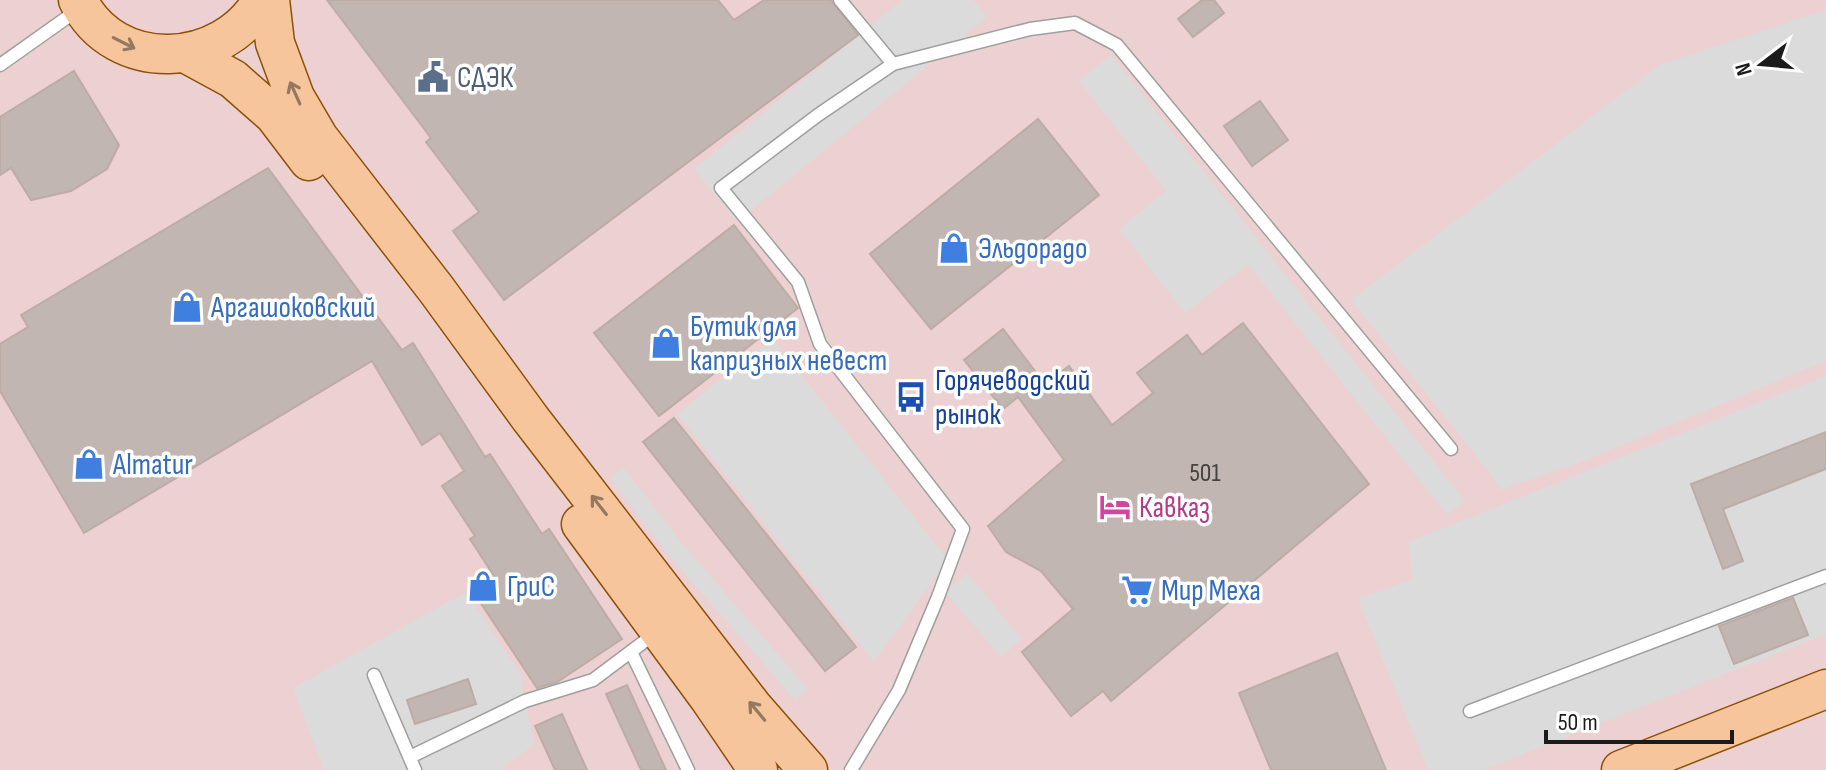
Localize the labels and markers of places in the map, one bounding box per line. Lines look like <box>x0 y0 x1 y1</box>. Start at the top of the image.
public building icon: СДЭК <box>416 60 450 94</box>
place label: СДЭК <box>457 60 514 96</box>
shop icon: Эльдорадо <box>937 231 971 265</box>
place label: Эльдорадо <box>978 231 1087 267</box>
shop icon: Аргашоковский <box>170 290 204 324</box>
place label: Аргашоковский <box>210 290 375 326</box>
place label: Бутик для капризных невест <box>690 309 887 379</box>
shop icon: Бутик для капризных невест <box>649 326 683 360</box>
place label: Горячеводский рынок <box>935 363 1090 433</box>
bus stop icon: Горячеводский рынок <box>894 380 928 414</box>
shop icon: Almatur <box>72 447 106 481</box>
place label: Almatur <box>112 447 193 483</box>
hotel icon: Кавказ <box>1098 490 1132 524</box>
place label: Кавказ <box>1139 490 1210 526</box>
shop icon: ГриС <box>466 569 500 603</box>
place label: ГриС <box>507 569 555 605</box>
supermarket icon: Мир Меха <box>1120 573 1154 607</box>
place label: Мир Меха <box>1161 573 1261 609</box>

